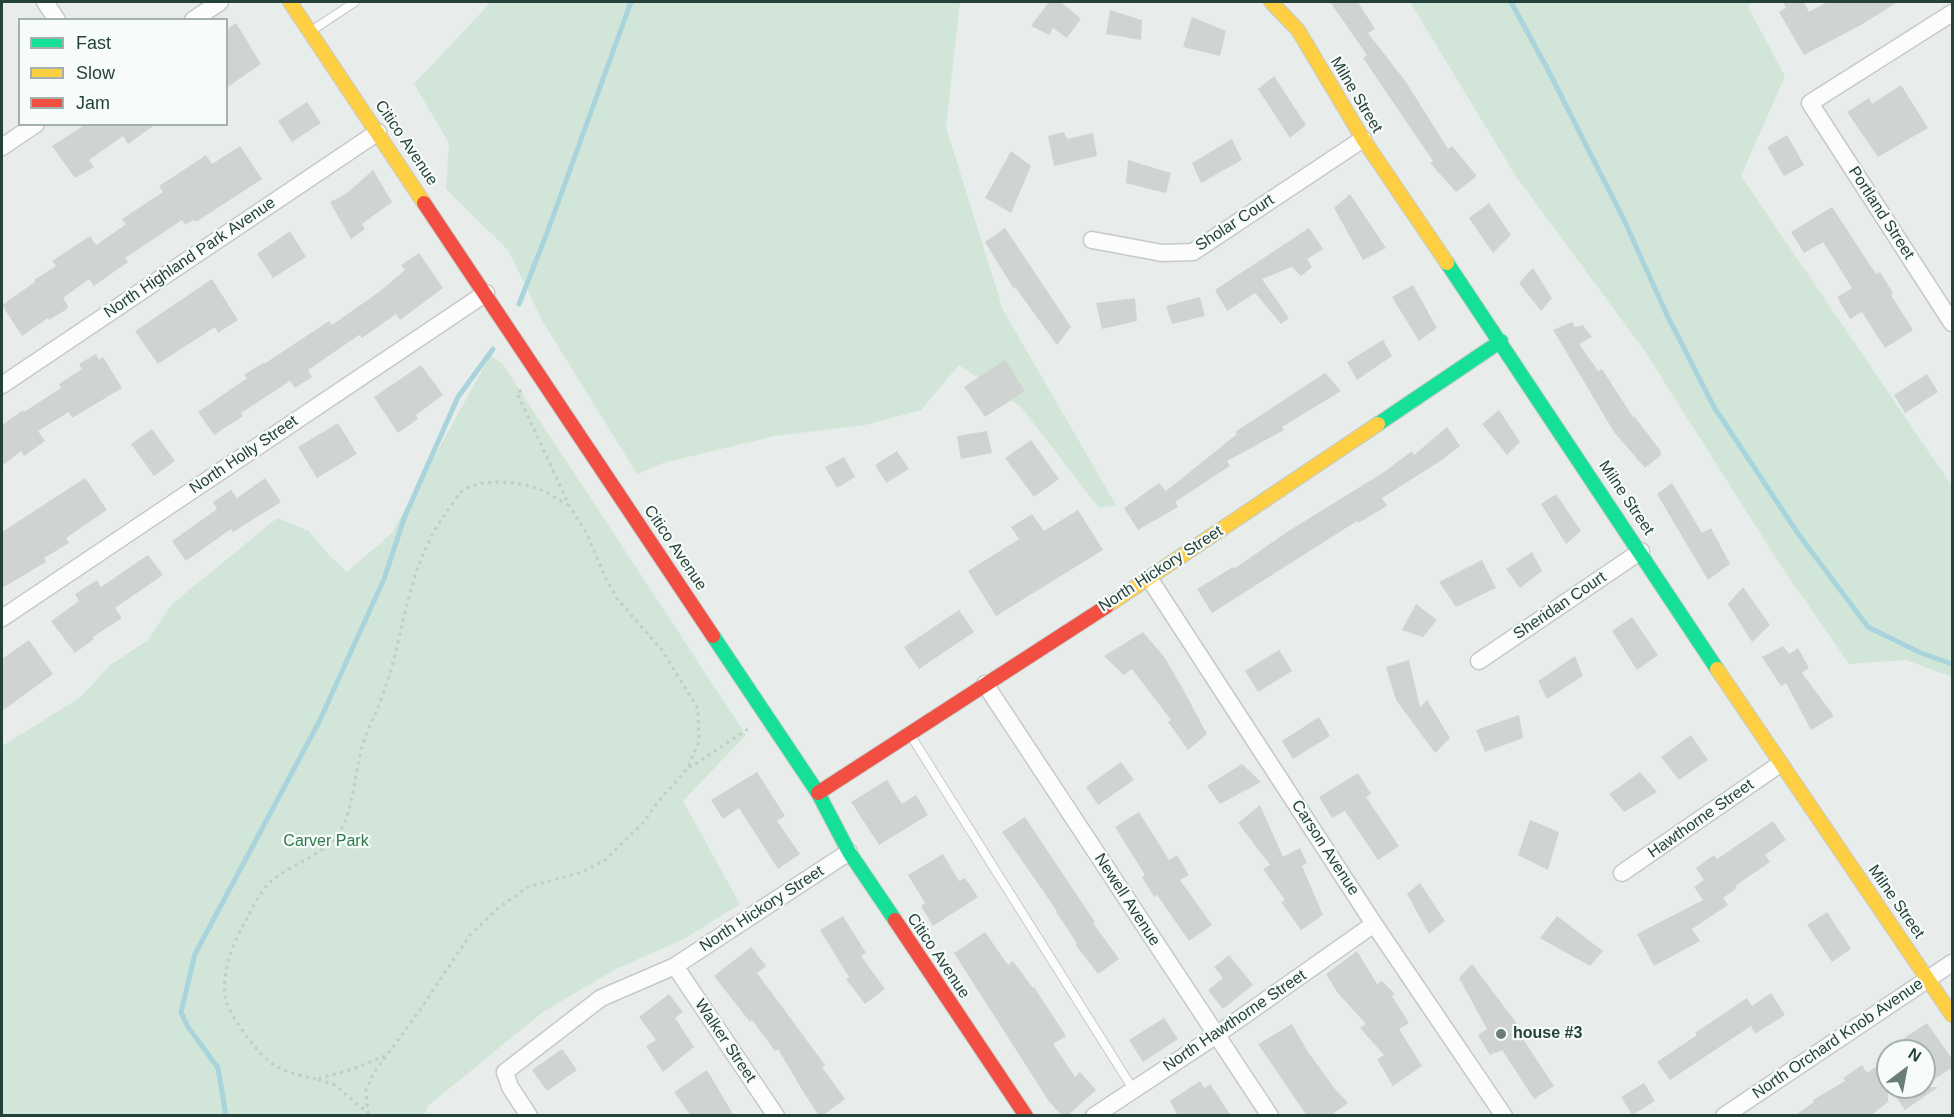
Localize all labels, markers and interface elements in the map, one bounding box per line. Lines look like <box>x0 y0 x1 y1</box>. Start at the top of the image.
legend <box>18 18 228 126</box>
text: Fast <box>76 33 111 53</box>
street label: Milne Street <box>1326 53 1386 137</box>
text: Slow <box>76 63 115 83</box>
text: Jam <box>76 93 110 113</box>
street label: Citico Avenue <box>371 97 441 189</box>
street label: Portland Street <box>1844 163 1918 263</box>
street label: Sholar Court <box>1192 190 1278 256</box>
street label: North Highland Park Avenue <box>101 193 279 323</box>
street label: North Holly Street <box>186 412 302 498</box>
street label: Milne Street <box>1594 457 1658 539</box>
street label: Citico Avenue <box>640 502 710 594</box>
street label: North Hickory Street <box>1095 522 1227 616</box>
street label: Sheridan Court <box>1510 568 1610 644</box>
street label: Hawthorne Street <box>1644 775 1758 863</box>
street label: Carson Avenue <box>1287 797 1363 899</box>
park label: Carver Park <box>283 832 369 852</box>
street label: Newell Avenue <box>1090 850 1164 950</box>
street label: North Hickory Street <box>696 862 828 956</box>
street label: Milne Street <box>1864 862 1928 942</box>
street label: Citico Avenue <box>903 910 973 1002</box>
street label: North Hawthorne Street <box>1160 966 1310 1076</box>
street label: North Orchard Knob Avenue <box>1749 975 1927 1103</box>
street label: Walker Street <box>690 996 760 1086</box>
place label: house #3 <box>1513 1024 1582 1044</box>
marker: house #3 <box>1494 1027 1508 1041</box>
north arrow <box>1876 1039 1936 1099</box>

